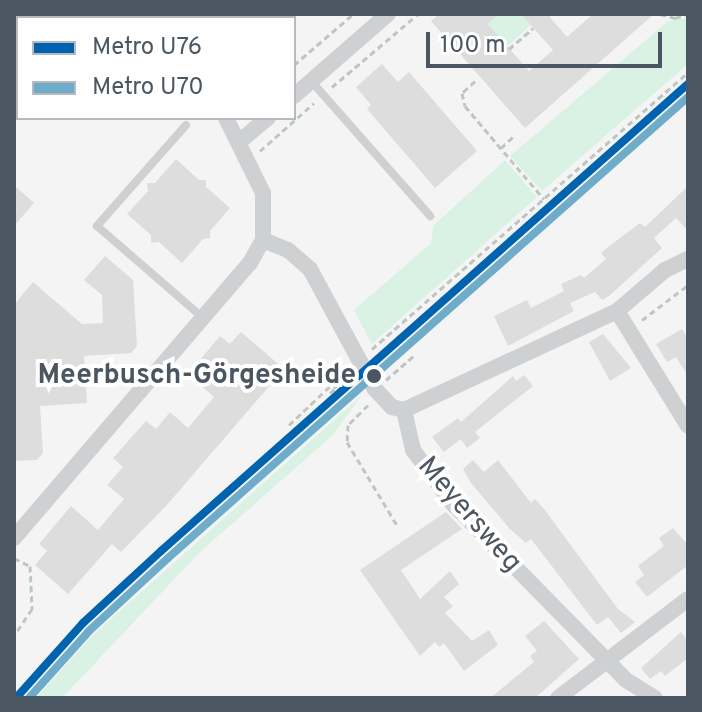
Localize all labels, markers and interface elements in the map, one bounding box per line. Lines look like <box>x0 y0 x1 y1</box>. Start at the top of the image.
legend <box>16 16 296 120</box>
scale bar <box>430 16 666 66</box>
text: 100 m <box>440 31 506 61</box>
text: Metro U76 <box>92 33 202 63</box>
text: Metro U70 <box>92 73 204 103</box>
place label: Meerbusch-Görgesheide <box>37 359 356 393</box>
marker: Meerbusch-Görgesheide <box>363 365 385 387</box>
street label: Meyersweg <box>410 451 528 579</box>

